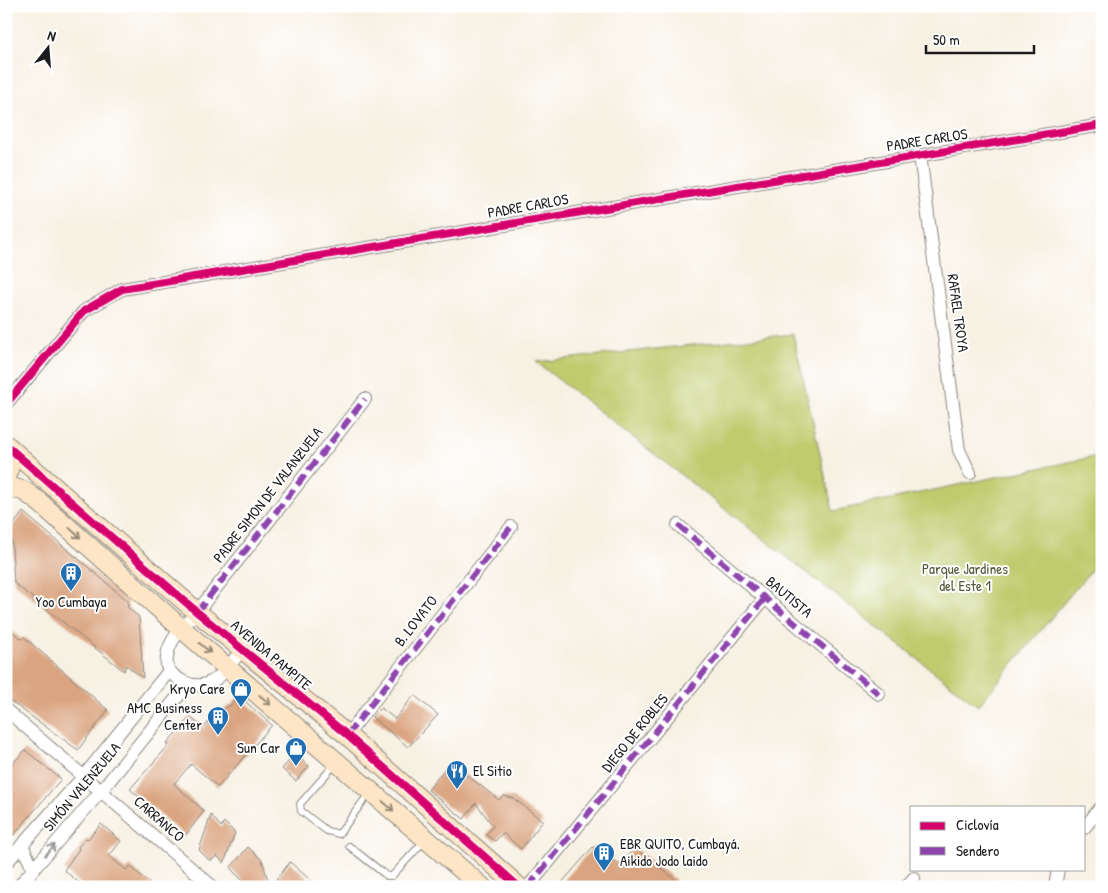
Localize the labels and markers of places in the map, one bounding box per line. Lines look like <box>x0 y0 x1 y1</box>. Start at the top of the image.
building icon: Yoo Cumbaya <box>59 561 83 592</box>
place label: Yoo Cumbaya <box>36 591 107 612</box>
shop icon: Kryo Care <box>229 677 253 708</box>
place label: Kryo Care <box>170 678 225 699</box>
place label: AMC Business Center <box>127 697 202 735</box>
building icon: AMC Business Center <box>206 705 230 736</box>
shop icon: Sun Car <box>284 736 308 767</box>
place label: Sun Car <box>237 737 280 758</box>
restaurant icon: El Sitio <box>445 759 469 790</box>
place label: El Sitio <box>473 760 512 781</box>
place label: EBR QUITO, Cumbayá. Aikido Jodo laido <box>620 833 740 871</box>
building icon: EBR QUITO, Cumbayá. Aikido Jodo laido <box>592 841 616 872</box>

